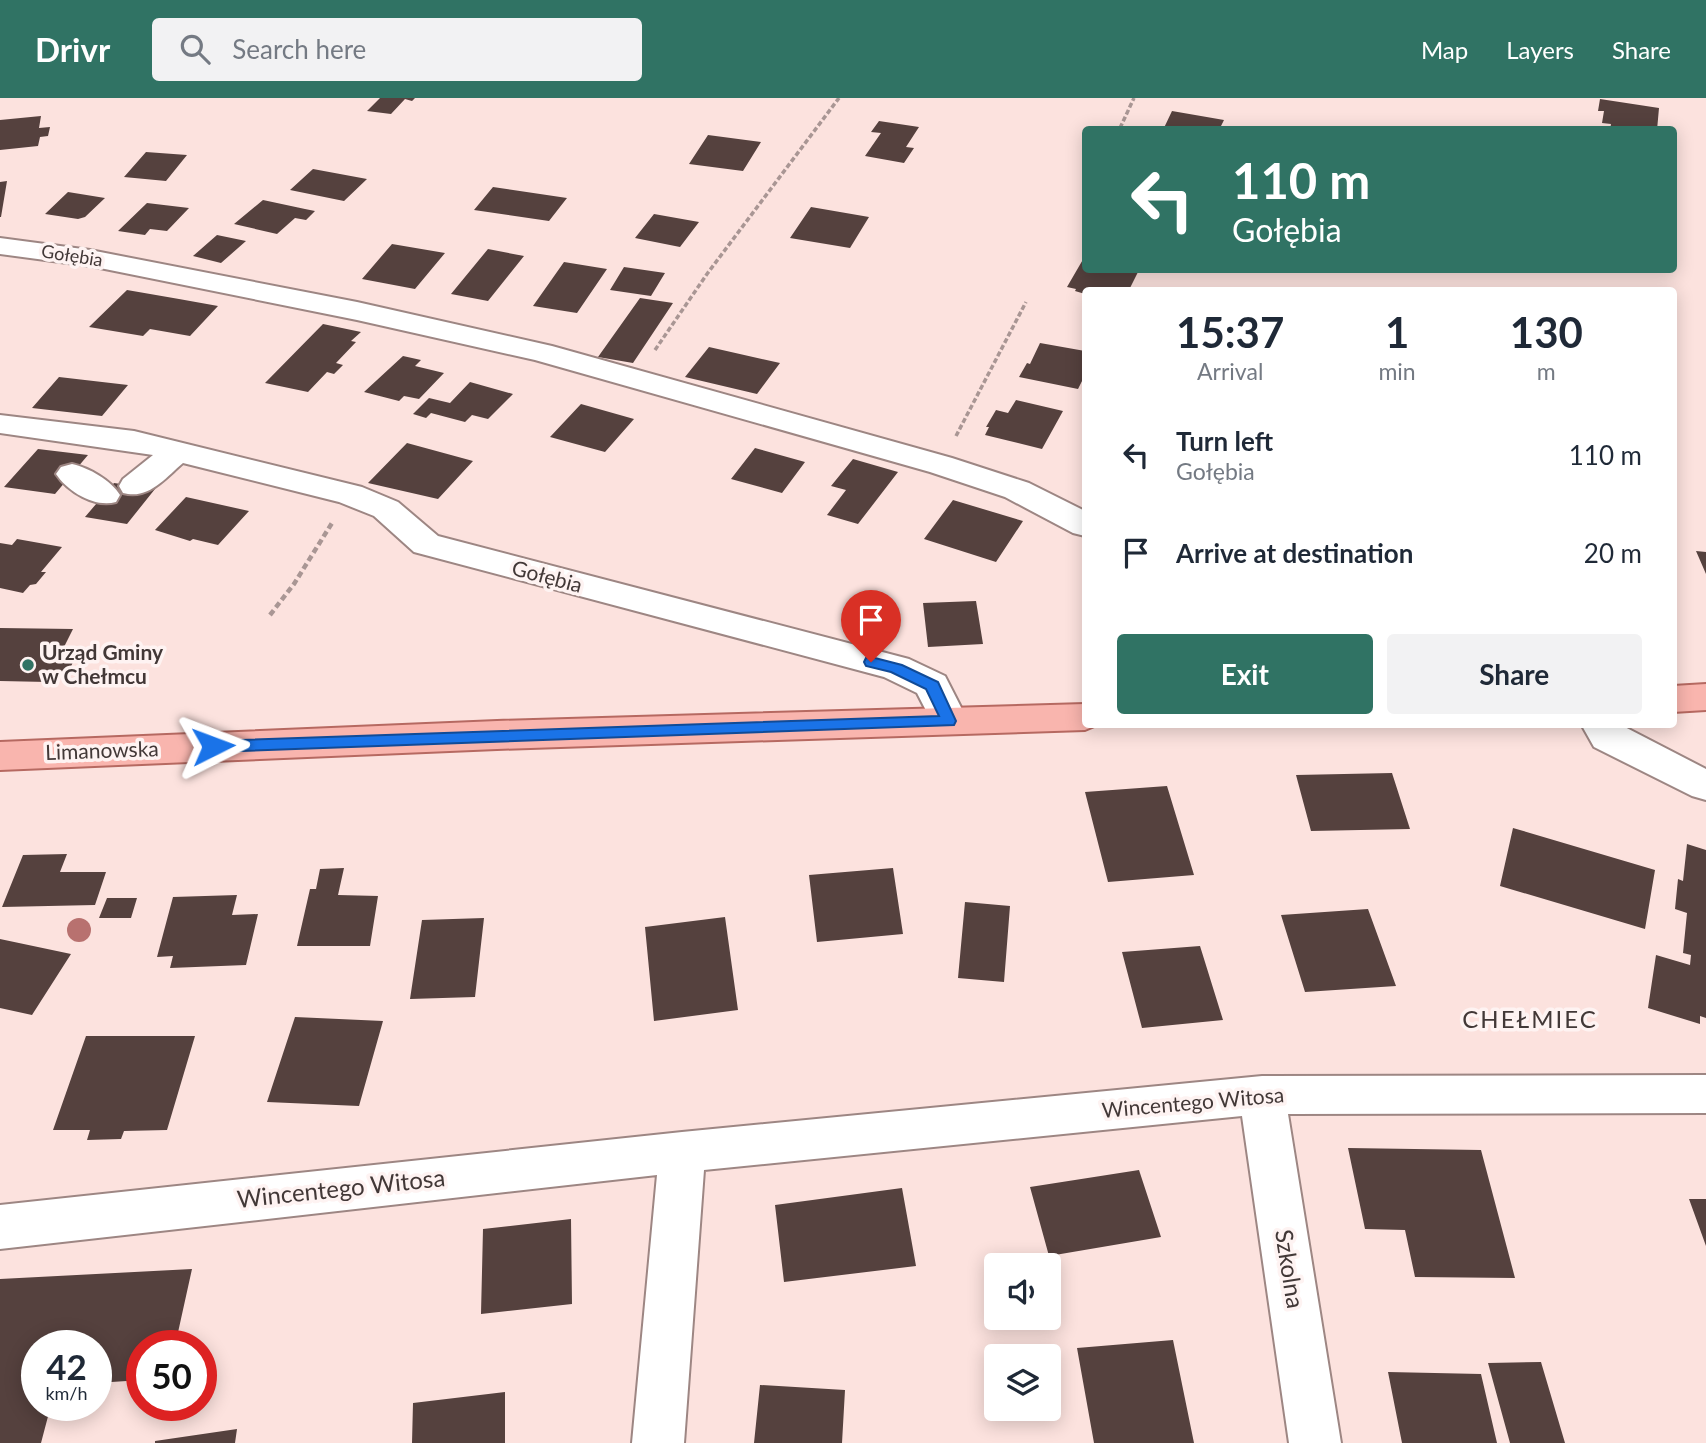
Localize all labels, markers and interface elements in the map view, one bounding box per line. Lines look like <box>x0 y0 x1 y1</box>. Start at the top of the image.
search box <box>152 18 642 81</box>
text: Drivr <box>35 29 110 69</box>
icon: search <box>176 30 214 68</box>
text: Search here <box>232 33 366 65</box>
text: Map <box>1421 35 1468 64</box>
text: Layers <box>1506 35 1574 64</box>
text: Share <box>1612 35 1671 64</box>
text: 110 m <box>1232 151 1370 209</box>
icon: left <box>1117 154 1208 245</box>
text: Gołębia <box>1232 210 1342 249</box>
street label: Gołębia <box>40 239 104 271</box>
text: 15:37 <box>1176 307 1284 357</box>
text: 1 <box>1385 307 1409 357</box>
text: 130 <box>1510 307 1583 357</box>
text: Arrival <box>1197 357 1263 385</box>
text: min <box>1378 357 1416 385</box>
text: m <box>1537 357 1556 385</box>
text: Turn left <box>1176 425 1273 457</box>
icon: left <box>1117 436 1155 474</box>
text: 110 m <box>1569 439 1642 471</box>
text: Gołębia <box>1176 457 1255 485</box>
icon: arrive <box>1117 534 1155 572</box>
text: Arrive at destination <box>1176 537 1413 569</box>
text: 20 m <box>1584 537 1642 569</box>
street label: Gołębia <box>509 554 585 597</box>
pin <box>841 590 901 662</box>
icon: arrive <box>852 601 890 639</box>
button: Exit <box>1117 634 1373 714</box>
button: Share <box>1387 634 1642 714</box>
place label: Urząd Gminy w Chełmcu <box>42 639 164 688</box>
marker: Urząd Gminy w Chełmcu <box>20 657 36 673</box>
position arrow <box>176 709 250 783</box>
street label: Limanowska <box>45 735 159 764</box>
district label: CHEŁMIEC <box>1462 1004 1598 1033</box>
street label: Wincentego Witosa <box>1101 1081 1285 1122</box>
street label: Wincentego Witosa <box>235 1162 446 1213</box>
street label: Szkolna <box>1270 1227 1311 1310</box>
map controls <box>984 1253 1061 1421</box>
button: sound <box>984 1253 1061 1330</box>
speed limit sign: 50 <box>126 1330 217 1421</box>
button: layers <box>984 1344 1061 1421</box>
text: 42 <box>46 1345 87 1387</box>
text: km/h <box>45 1382 88 1404</box>

